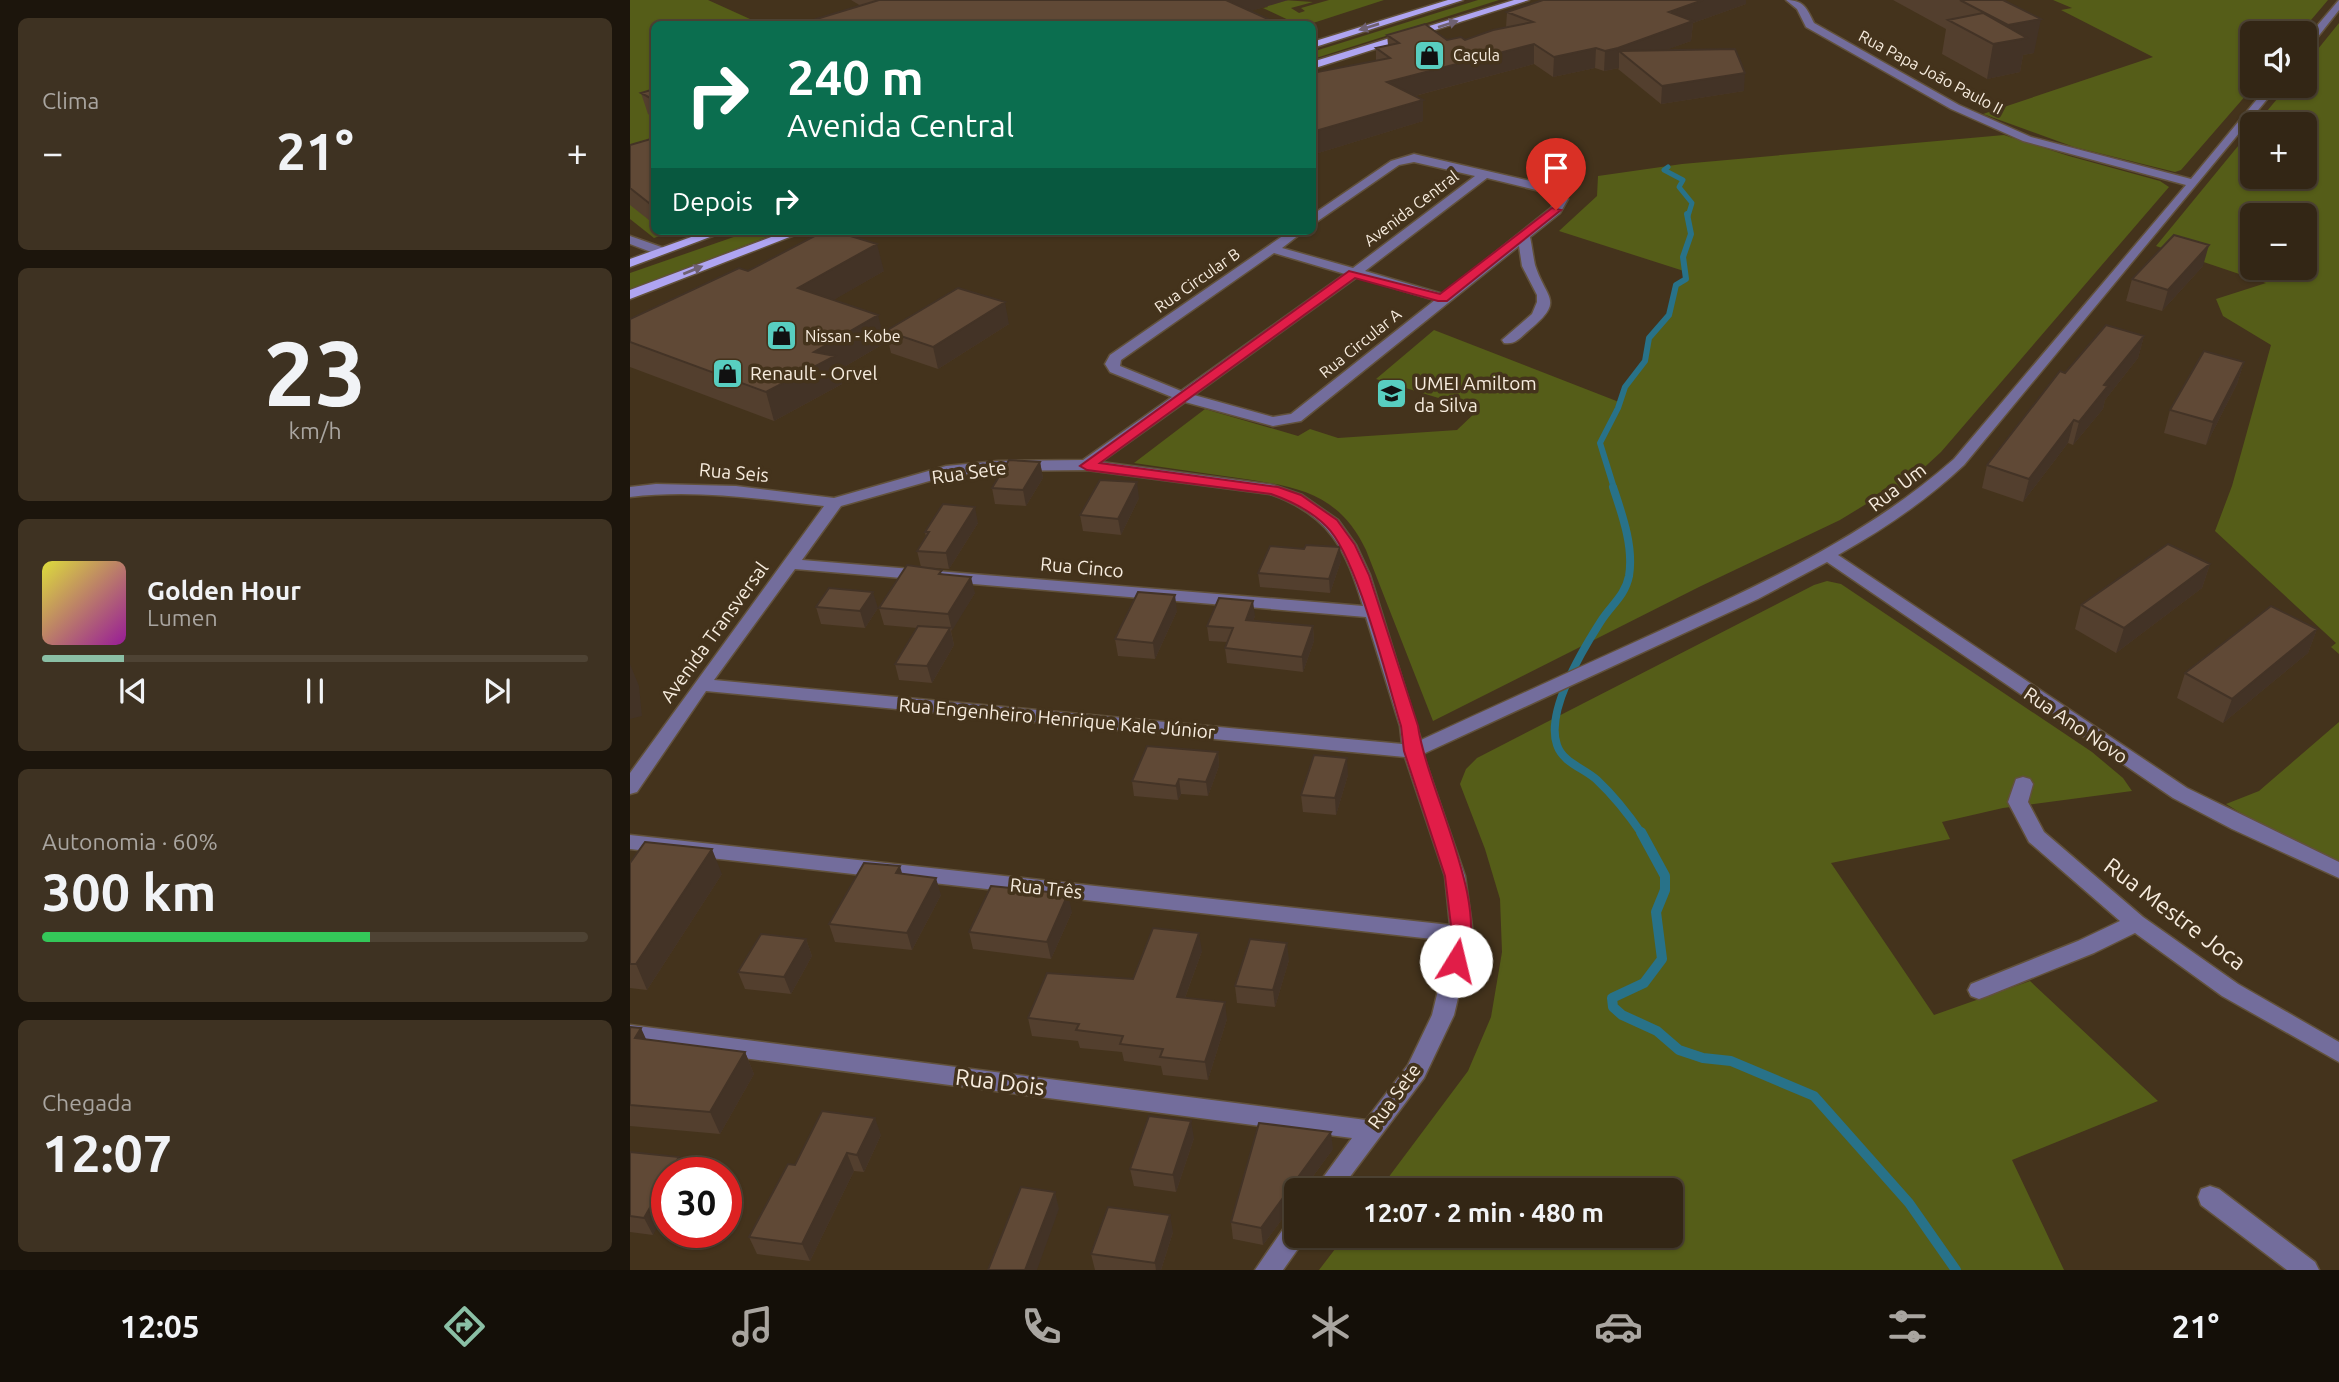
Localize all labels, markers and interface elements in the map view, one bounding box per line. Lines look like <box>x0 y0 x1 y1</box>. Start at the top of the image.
one-way arrow <box>1437 18 1458 28</box>
map controls <box>2240 21 2317 280</box>
button: sound <box>2240 21 2317 98</box>
one-way arrow <box>1359 23 1380 33</box>
street label: Rua Papa João Paulo II <box>1856 26 2006 118</box>
shop icon: Caçula <box>1413 38 1447 72</box>
place label: Caçula <box>1453 46 1500 64</box>
icon: right <box>672 49 763 140</box>
text: 240 m <box>787 49 924 104</box>
text: Clima <box>42 88 99 113</box>
text: Avenida Central <box>787 107 1014 143</box>
button: + <box>2240 112 2317 189</box>
text: 21° <box>276 122 354 180</box>
text: − <box>42 131 63 173</box>
text: + <box>567 131 588 173</box>
pin <box>1526 138 1586 210</box>
icon: arrive <box>1537 149 1575 187</box>
street label: Avenida Central <box>1360 167 1462 249</box>
icon: right <box>767 182 805 220</box>
text: Depois <box>672 187 753 216</box>
button: − <box>2240 203 2317 280</box>
street label: Rua Circular B <box>1151 244 1243 316</box>
one-way arrow <box>683 264 704 275</box>
street label: Rua Circular A <box>1316 304 1405 381</box>
shop icon: Nissan - Kobe <box>765 319 799 353</box>
text: 23 <box>264 321 366 423</box>
place label: Nissan - Kobe <box>805 327 901 345</box>
shop icon: Renault - Orvel <box>710 356 744 390</box>
place label: Renault - Orvel <box>750 362 877 384</box>
place label: UMEI Amiltom da Silva <box>1414 372 1537 416</box>
school or university icon: UMEI Amiltom da Silva <box>1374 377 1408 411</box>
text: km/h <box>288 418 342 443</box>
street label: Rua Sete <box>930 456 1008 488</box>
street label: Rua Seis <box>698 458 770 486</box>
street label: Rua Um <box>1864 458 1930 516</box>
street label: Rua Cinco <box>1039 552 1125 582</box>
street label: Avenida Transversal <box>656 557 772 707</box>
text: Golden Hour <box>147 576 301 605</box>
text: Lumen <box>147 605 218 630</box>
icon: previous <box>114 672 152 710</box>
icon: pause <box>296 672 334 710</box>
icon: next <box>478 672 516 710</box>
street label: Rua Ano Novo <box>2020 682 2132 768</box>
street label: Rua Engenheiro Henrique Kale Júnior <box>898 693 1216 743</box>
text: Autonomia · 60% <box>42 829 218 854</box>
street label: Rua Mestre Joca <box>2100 852 2251 975</box>
text: 300 km <box>42 863 216 921</box>
street label: Rua Três <box>1009 873 1083 903</box>
position arrow <box>1419 924 1493 998</box>
street label: Rua Sete <box>1363 1059 1425 1133</box>
street label: Rua Dois <box>954 1064 1046 1099</box>
text: Chegada <box>42 1090 132 1115</box>
text: 12:07 <box>42 1124 172 1182</box>
speed limit sign: 30 <box>651 1157 742 1248</box>
text: 12:07 · 2 min · 480 m <box>1363 1198 1604 1227</box>
icon: directions <box>440 1302 489 1351</box>
icon: music <box>728 1302 777 1351</box>
icon: phone <box>1017 1302 1066 1351</box>
icon: climate <box>1306 1302 1355 1351</box>
icon: car <box>1594 1302 1643 1351</box>
icon: filters <box>1883 1302 1932 1351</box>
text: 12:05 <box>120 1308 200 1344</box>
text: 21° <box>2172 1308 2219 1344</box>

